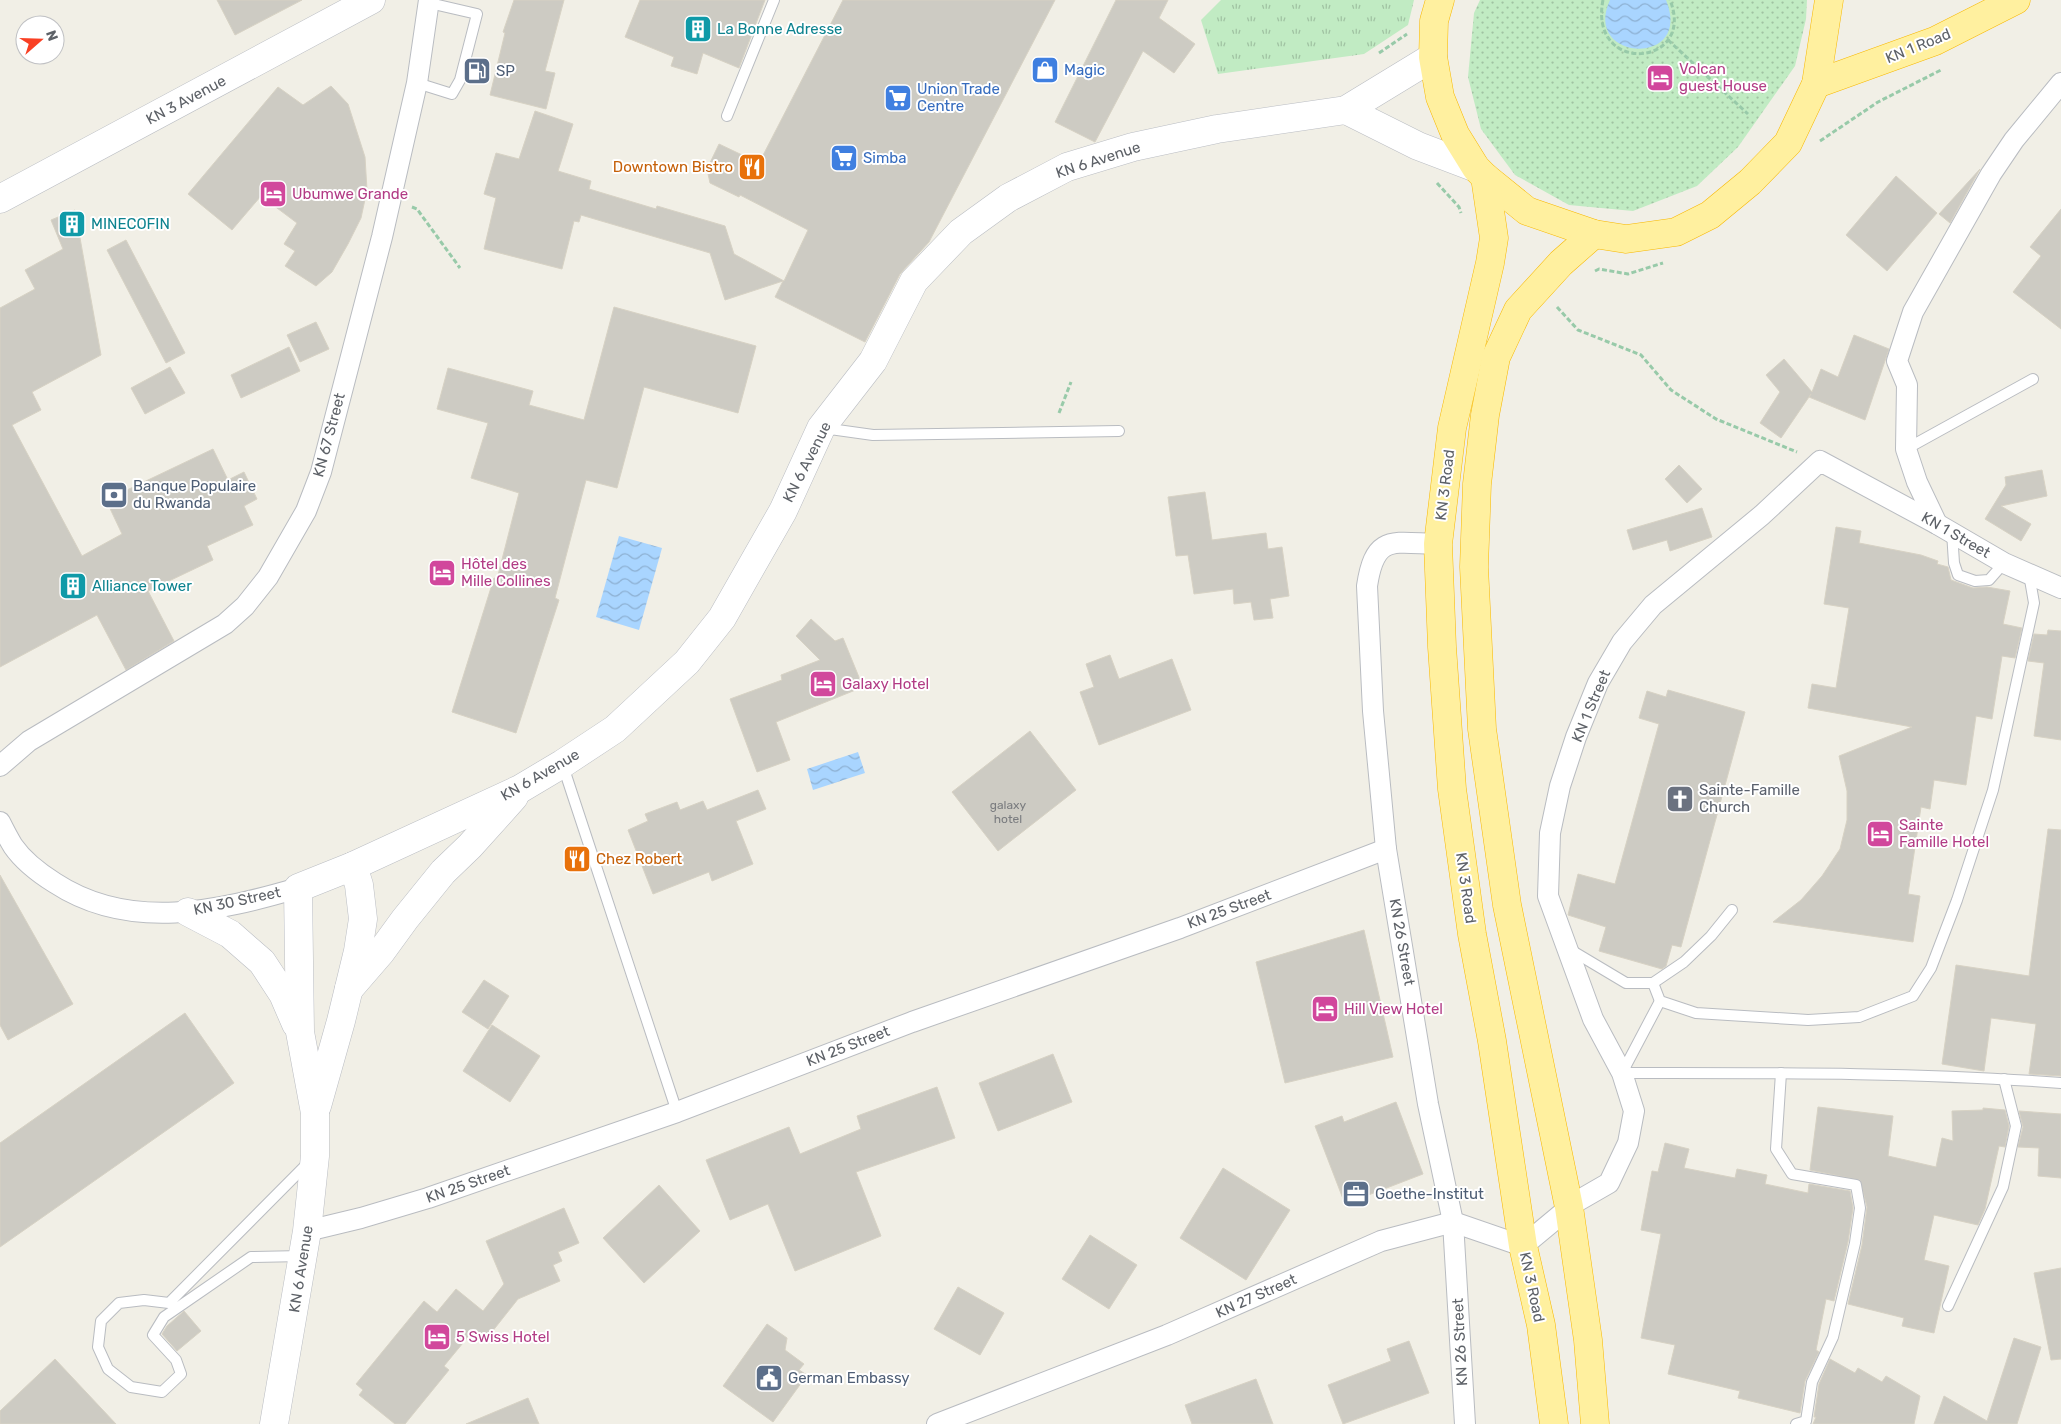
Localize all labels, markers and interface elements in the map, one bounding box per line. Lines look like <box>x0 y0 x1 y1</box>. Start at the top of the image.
building icon: La Bonne Adresse <box>683 14 713 44</box>
north arrow <box>15 15 65 65</box>
place label: La Bonne Adresse <box>717 20 842 38</box>
street label: KN 1 Road <box>1883 25 1953 67</box>
text: N <box>42 28 61 43</box>
shop icon: Magic <box>1030 55 1060 85</box>
fuel station icon: SP <box>462 56 492 86</box>
place label: Volcan guest House <box>1679 60 1767 95</box>
place label: Magic <box>1064 61 1105 79</box>
place label: SP <box>496 62 515 80</box>
hotel icon: Volcan guest House <box>1645 63 1675 93</box>
street label: KN 3 Avenue <box>143 71 229 129</box>
place label: Union Trade Centre <box>917 80 1000 115</box>
supermarket icon: Union Trade Centre <box>883 83 913 113</box>
street label: KN 6 Avenue <box>1053 138 1143 182</box>
supermarket icon: Simba <box>829 143 859 173</box>
place label: Simba <box>863 149 907 167</box>
restaurant icon: Downtown Bistro <box>737 152 767 182</box>
place label: Downtown Bistro <box>613 158 733 176</box>
hotel icon: Ubumwe Grande <box>258 179 288 209</box>
place label: Ubumwe Grande <box>292 185 408 203</box>
building icon: MINECOFIN <box>57 209 87 239</box>
place label: MINECOFIN <box>91 215 170 233</box>
street label: KN 67 Street <box>309 391 349 479</box>
street label: KN 6 Avenue <box>779 419 835 505</box>
street label: KN 3 Road <box>1432 448 1458 522</box>
place label: Banque Populaire du Rwanda <box>133 477 256 512</box>
bank icon: Banque Populaire du Rwanda <box>99 480 129 510</box>
street label: KN 1 Street <box>1918 508 1994 562</box>
place label: Hôtel des Mille Collines <box>461 555 551 590</box>
hotel icon: Hôtel des Mille Collines <box>427 558 457 588</box>
building icon: Alliance Tower <box>58 571 88 601</box>
place label: Alliance Tower <box>92 577 192 595</box>
street label: KN 1 Street <box>1568 667 1614 745</box>
hotel icon: Galaxy Hotel <box>808 669 838 699</box>
place label: Galaxy Hotel <box>842 675 929 693</box>
street label: KN 6 Avenue <box>497 745 583 805</box>
place label: Sainte-Famille Church <box>1699 781 1800 816</box>
church icon: Sainte-Famille Church <box>1665 784 1695 814</box>
house number: galaxy hotel <box>990 798 1027 826</box>
place label: Sainte Famille Hotel <box>1899 816 1989 851</box>
hotel icon: Sainte Famille Hotel <box>1865 819 1895 849</box>
restaurant icon: Chez Robert <box>562 844 592 874</box>
place label: Chez Robert <box>596 850 682 868</box>
street label: KN 3 Road <box>1452 851 1480 925</box>
street label: KN 30 Street <box>192 883 282 919</box>
street label: KN 25 Street <box>1185 885 1273 932</box>
street label: KN 26 Street <box>1385 897 1419 987</box>
hotel icon: Hill View Hotel <box>1310 994 1340 1024</box>
place label: Hill View Hotel <box>1344 1000 1443 1018</box>
street label: KN 25 Street <box>804 1022 892 1070</box>
street label: KN 25 Street <box>424 1161 513 1207</box>
office icon: Goethe-Institut <box>1341 1179 1371 1209</box>
place label: Goethe-Institut <box>1375 1185 1484 1203</box>
street label: KN 6 Avenue <box>285 1224 317 1314</box>
street label: KN 3 Road <box>1516 1250 1548 1324</box>
street label: KN 27 Street <box>1213 1270 1299 1322</box>
street label: KN 26 Street <box>1449 1297 1471 1386</box>
hotel icon: 5 Swiss Hotel <box>422 1322 452 1352</box>
place label: 5 Swiss Hotel <box>456 1328 550 1346</box>
public building icon: German Embassy <box>754 1363 784 1393</box>
place label: German Embassy <box>788 1369 910 1387</box>

